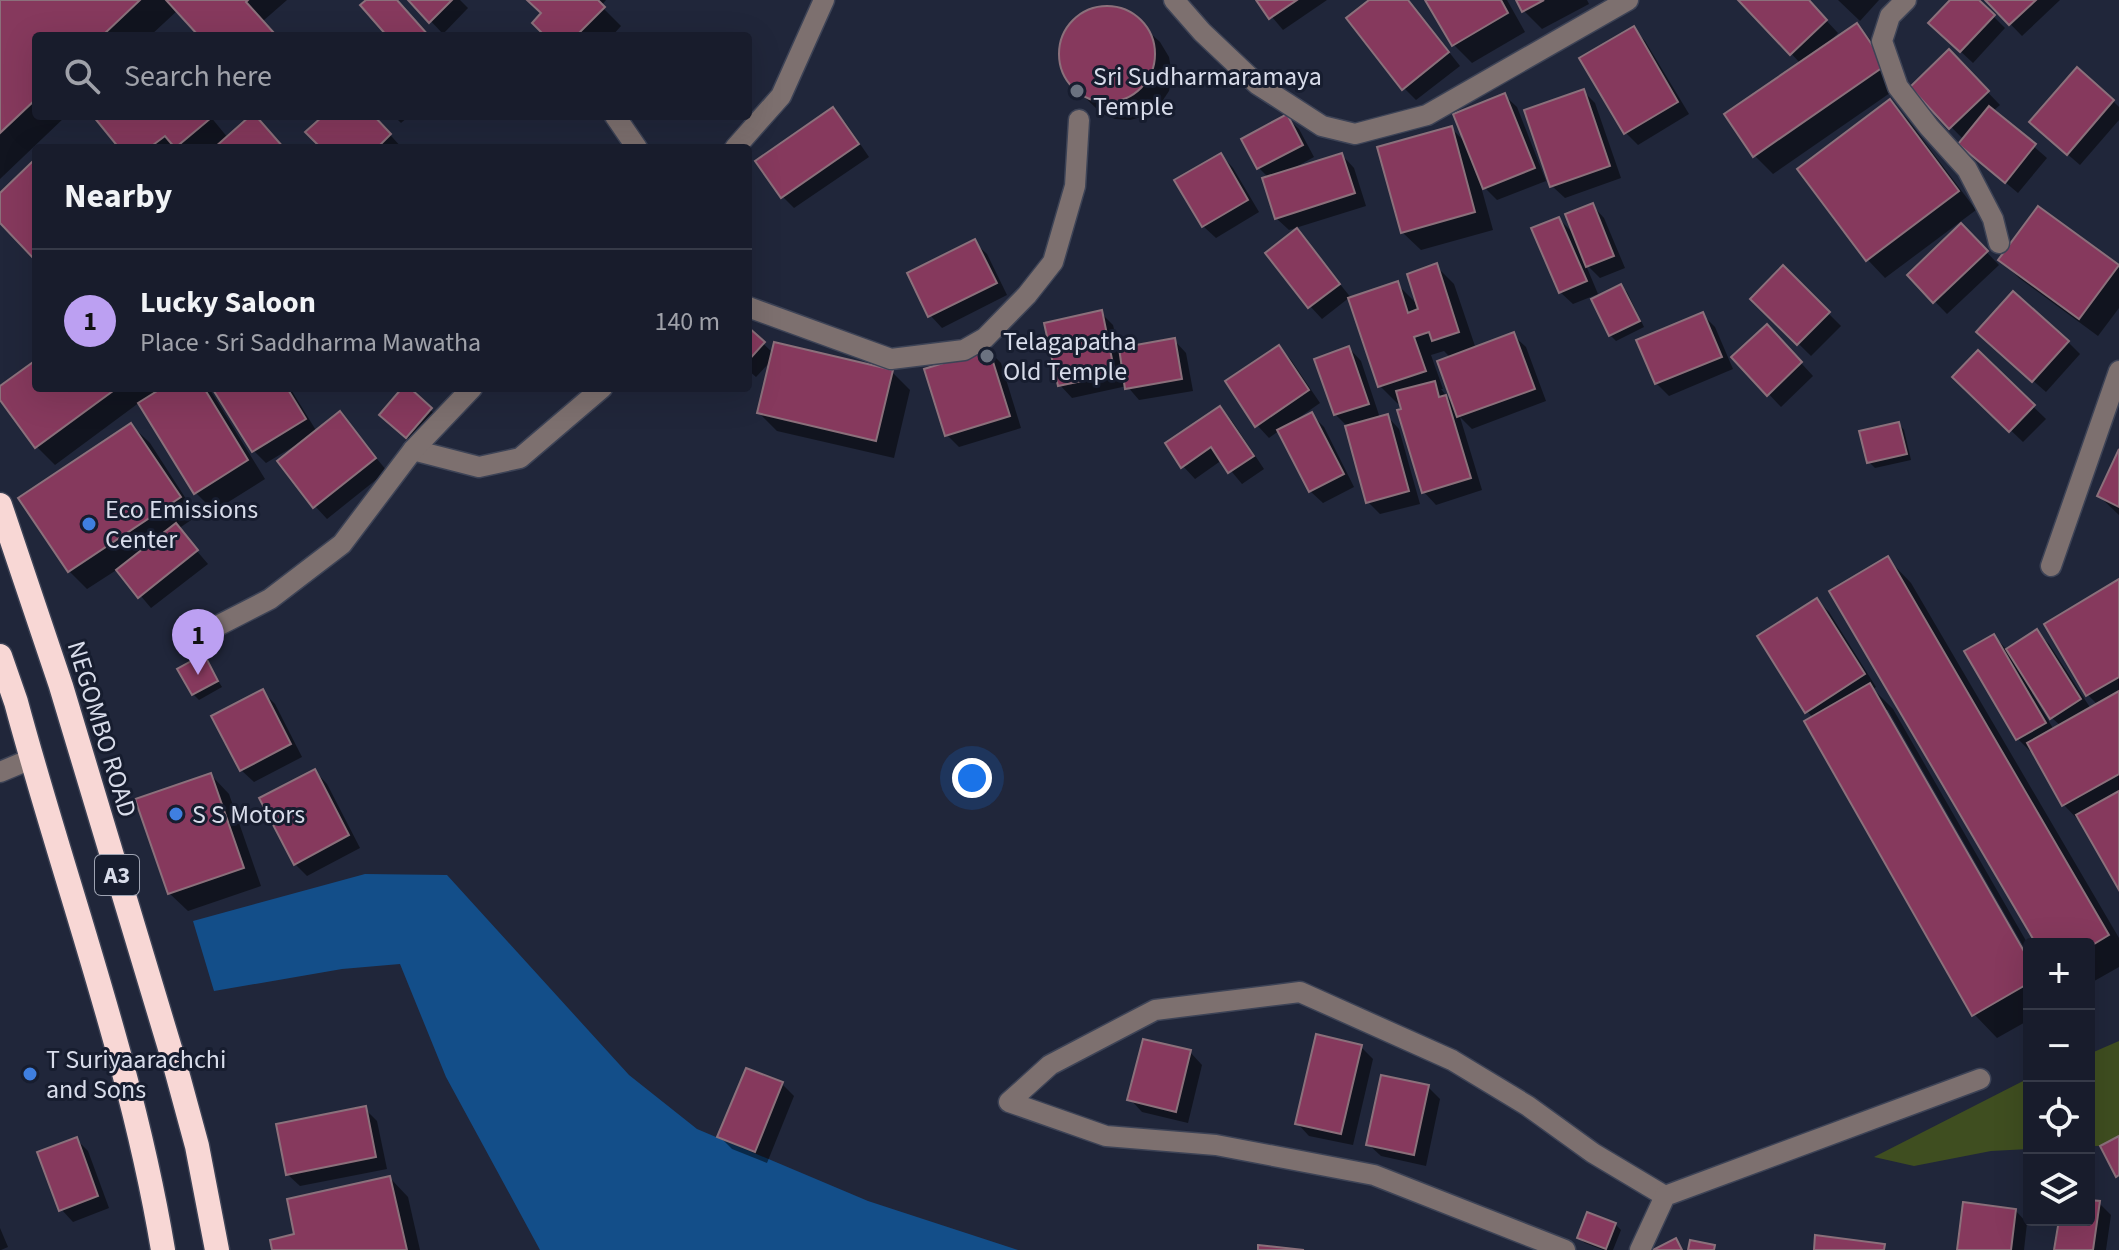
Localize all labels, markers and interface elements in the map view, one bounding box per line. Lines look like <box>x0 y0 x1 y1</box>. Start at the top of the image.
search box <box>32 32 752 120</box>
icon: search <box>60 54 104 98</box>
text: Search here <box>124 55 272 98</box>
place label: Sri Sudharmaramaya Temple <box>1093 58 1322 125</box>
marker: Sri Sudharmaramaya Temple <box>1068 82 1086 100</box>
text: Nearby <box>64 172 172 221</box>
text: Lucky Saloon <box>140 281 316 324</box>
text: 1 <box>83 303 97 340</box>
text: 140 m <box>654 303 720 340</box>
place label: Telagapatha Old Temple <box>1003 323 1137 390</box>
text: Place · Sri Saddharma Mawatha <box>140 324 481 361</box>
marker: Telagapatha Old Temple <box>978 347 996 365</box>
place label: Eco Emissions Center <box>105 491 258 558</box>
marker: Eco Emissions Center <box>80 515 98 533</box>
pin: 1 <box>172 609 224 675</box>
street label: NEGOMBO ROAD <box>58 636 146 822</box>
your location <box>952 758 992 798</box>
place label: S S Motors <box>192 796 305 833</box>
marker: S S Motors <box>167 805 185 823</box>
road number: A3 <box>95 855 139 895</box>
map controls <box>2023 938 2095 1226</box>
button: + <box>2023 938 2095 1010</box>
button: − <box>2023 1010 2095 1082</box>
place label: T Suriyaarachchi and Sons <box>46 1041 226 1108</box>
marker: T Suriyaarachchi and Sons <box>21 1065 39 1083</box>
button: locate <box>2023 1082 2095 1154</box>
button: layers <box>2023 1154 2095 1226</box>

